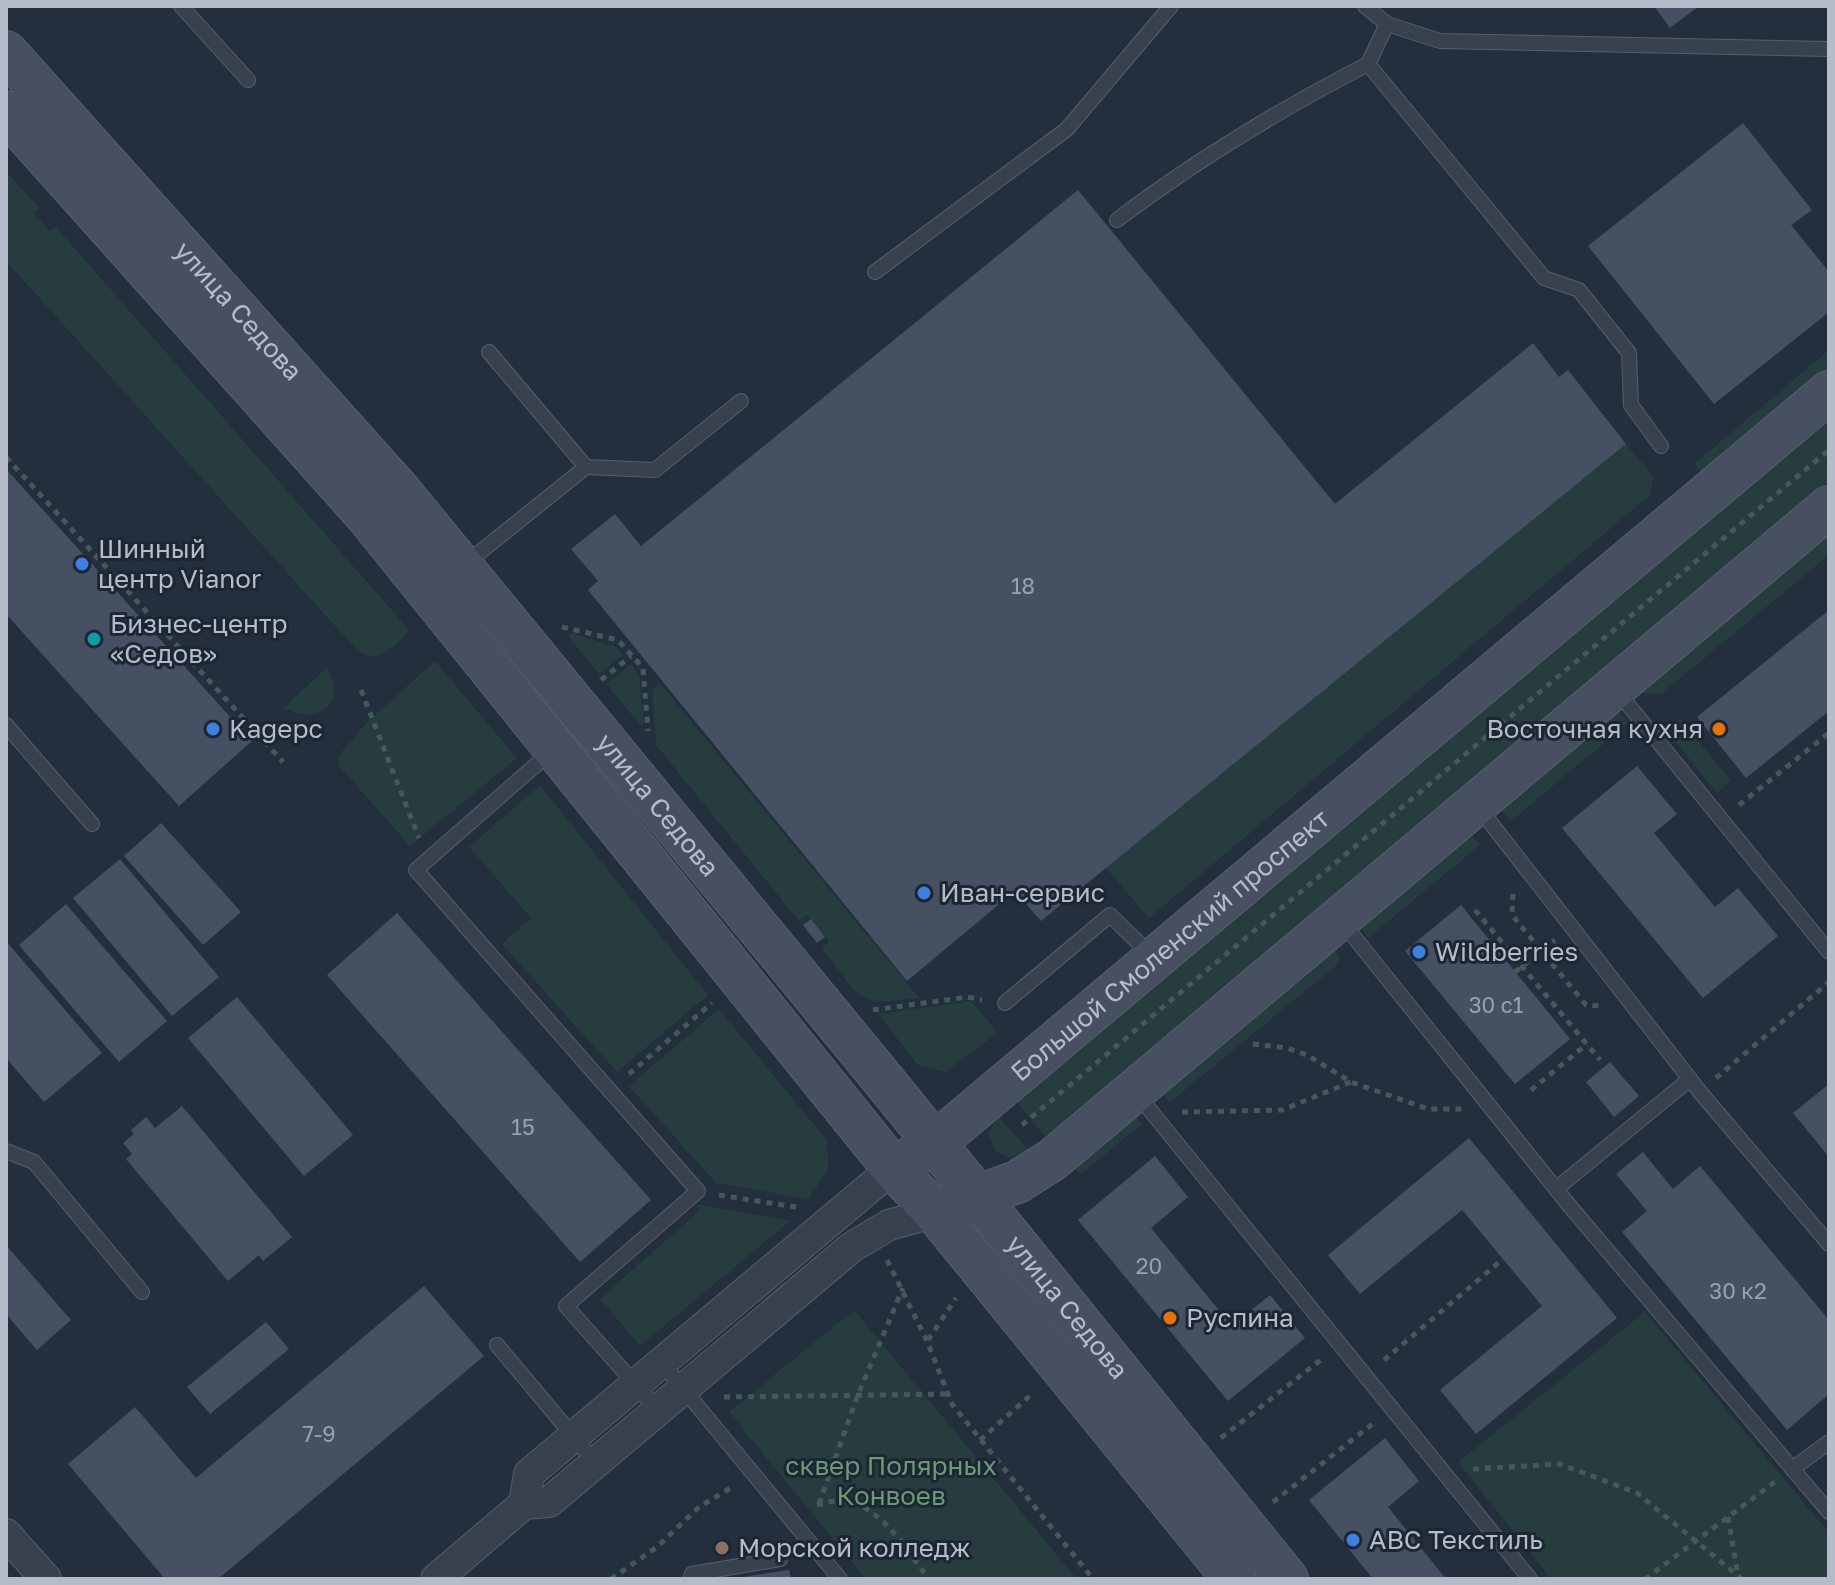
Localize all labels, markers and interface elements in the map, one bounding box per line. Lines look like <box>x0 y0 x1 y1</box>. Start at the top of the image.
street label: улица Седова <box>168 235 309 387</box>
place label: Шинный центр Vianor <box>98 533 261 594</box>
marker: Шинный центр Vianor <box>73 555 91 573</box>
house number: 18 <box>1011 572 1035 599</box>
place label: Бизнес-центр «Седов» <box>110 608 288 669</box>
marker: Бизнес-центр «Седов» <box>85 630 103 648</box>
place label: Kagepc <box>229 713 323 744</box>
place label: Восточная кухня <box>1486 713 1703 744</box>
marker: Kagepc <box>204 720 222 738</box>
marker: Восточная кухня <box>1710 720 1728 738</box>
street label: улица Седова <box>590 727 726 883</box>
street label: Большой Смоленский проспект <box>1005 803 1335 1087</box>
place label: Иван-сервис <box>940 877 1105 908</box>
marker: Иван-сервис <box>915 884 933 902</box>
place label: Wildberries <box>1435 936 1578 967</box>
marker: Wildberries <box>1410 943 1428 961</box>
house number: 30 с1 <box>1469 991 1524 1018</box>
house number: 15 <box>511 1113 535 1140</box>
street label: улица Седова <box>1000 1229 1135 1385</box>
house number: 20 <box>1136 1252 1162 1279</box>
house number: 30 к2 <box>1709 1277 1767 1304</box>
place label: Руспина <box>1186 1302 1294 1333</box>
marker: Руспина <box>1161 1309 1179 1327</box>
house number: 7-9 <box>302 1420 336 1447</box>
park label: сквер Полярных Конвоев <box>785 1450 997 1511</box>
place label: ABC Текстиль <box>1369 1524 1543 1555</box>
marker: ABC Текстиль <box>1344 1531 1362 1549</box>
place label: Морской колледж <box>738 1532 971 1563</box>
marker: Морской колледж <box>713 1539 731 1557</box>

